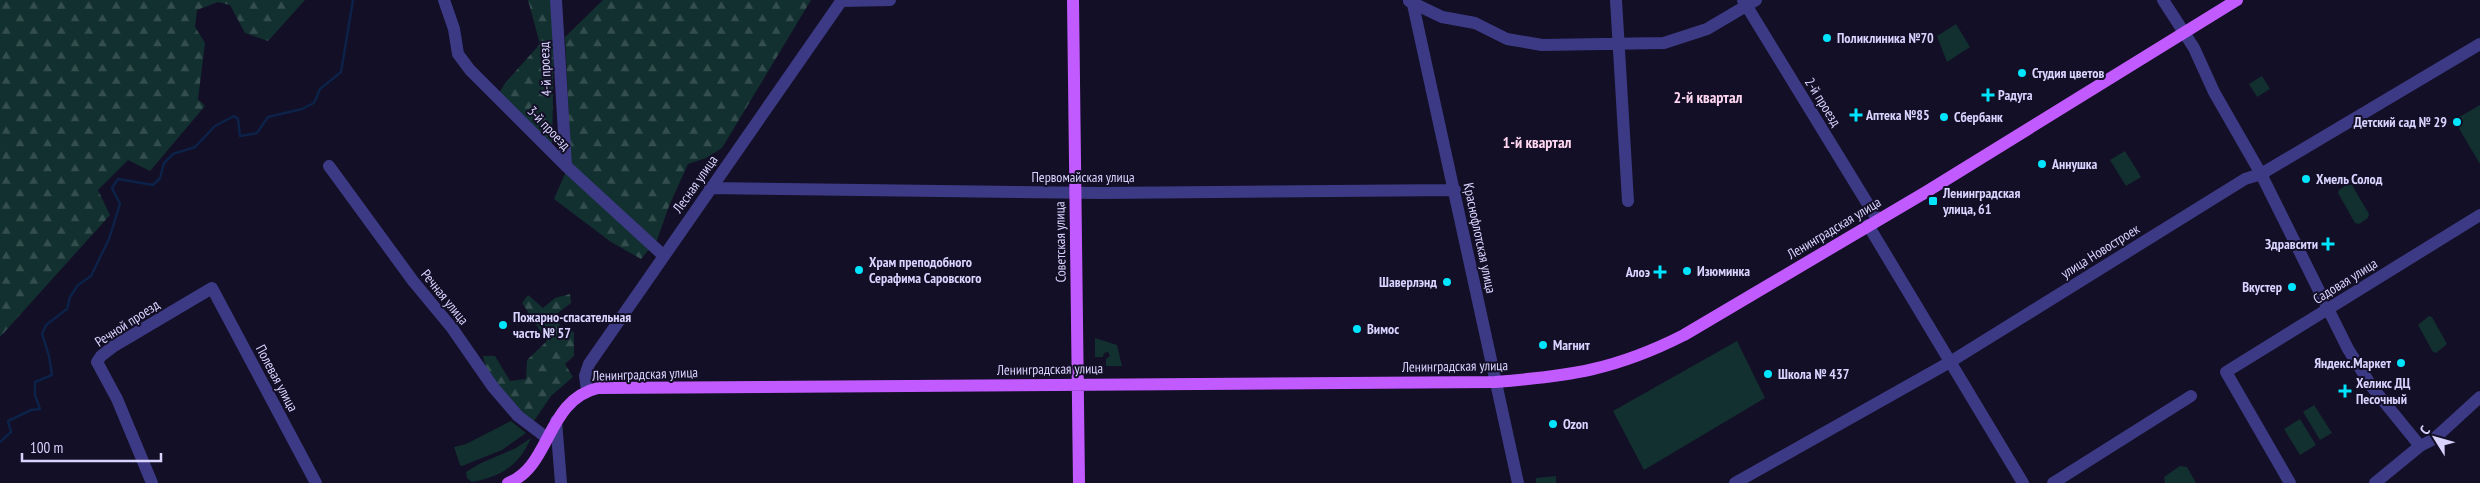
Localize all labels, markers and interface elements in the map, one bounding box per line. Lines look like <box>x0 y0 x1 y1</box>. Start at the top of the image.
place label: Поликлиника №70 <box>1837 29 1934 47</box>
marker: Поликлиника №70 <box>1821 32 1833 44</box>
street label: 4-й проезд <box>535 41 555 97</box>
place label: Студия цветов <box>2032 64 2105 82</box>
marker: Студия цветов <box>2016 67 2028 79</box>
street label: 2-й проезд <box>1801 74 1845 130</box>
place label: Радуга <box>1998 86 2033 104</box>
district label: 2-й квартал <box>1674 87 1742 107</box>
marker: Радуга <box>1982 89 1994 101</box>
street label: 3-й проезд <box>524 102 574 154</box>
place label: Аптека №85 <box>1865 106 1930 124</box>
place label: Сбербанк <box>1954 108 2003 126</box>
marker: Аптека №85 <box>1850 109 1862 121</box>
marker: Сбербанк <box>1938 111 1950 123</box>
place label: Детский сад № 29 <box>2354 113 2447 131</box>
marker: Детский сад № 29 <box>2451 116 2463 128</box>
district label: 1-й квартал <box>1503 132 1571 152</box>
street label: Лесная улица <box>668 152 721 217</box>
place label: Аннушка <box>2051 155 2098 173</box>
marker: Аннушка <box>2036 158 2048 170</box>
street label: Первомайская улица <box>1031 168 1135 186</box>
place label: Хмель Солод <box>2316 170 2383 188</box>
marker: Хмель Солод <box>2300 173 2312 185</box>
street label: Краснофлотская улица <box>1460 181 1500 295</box>
place label: Ленинградская улица, 61 <box>1942 184 2020 218</box>
street label: Ленинградская улица <box>1783 193 1884 264</box>
marker: Ленинградская улица, 61 <box>1927 195 1939 207</box>
street label: Советская улица <box>1050 201 1070 283</box>
street label: улица Новостроек <box>2057 219 2143 282</box>
place label: Здравсити <box>2265 235 2318 253</box>
marker: Здравсити <box>2322 238 2334 250</box>
place label: Храм преподобного Серафима Саровского <box>869 253 981 287</box>
street label: Садовая улица <box>2309 254 2381 308</box>
place label: Изюминка <box>1697 262 1750 280</box>
place label: Алоэ <box>1625 263 1650 281</box>
marker: Храм преподобного Серафима Саровского <box>853 264 865 276</box>
marker: Изюминка <box>1681 265 1693 277</box>
street label: Речная улица <box>417 266 473 328</box>
marker: Алоэ <box>1654 266 1666 278</box>
place label: Шаверлэнд <box>1379 273 1437 291</box>
marker: Шаверлэнд <box>1441 276 1453 288</box>
place label: Вкустер <box>2242 278 2282 296</box>
marker: Вкустер <box>2286 281 2298 293</box>
street label: Речной проезд <box>91 295 163 351</box>
place label: Пожарно-спасательная часть № 57 <box>513 308 631 342</box>
marker: Пожарно-спасательная часть № 57 <box>497 319 509 331</box>
place label: Вимос <box>1367 320 1399 338</box>
marker: Вимос <box>1351 323 1363 335</box>
place label: Магнит <box>1553 336 1590 354</box>
marker: Магнит <box>1537 339 1549 351</box>
street label: Полевая улица <box>252 341 302 415</box>
place label: Яндекс.Маркет <box>2314 354 2391 372</box>
street label: Ленинградская улица <box>1401 356 1508 376</box>
marker: Яндекс.Маркет <box>2395 357 2407 369</box>
street label: Ленинградская улица <box>996 359 1103 379</box>
street label: Ленинградская улица <box>591 363 698 385</box>
place label: Школа № 437 <box>1778 365 1850 383</box>
marker: Школа № 437 <box>1762 368 1774 380</box>
place label: Хеликс ДЦ Песочный <box>2356 374 2411 408</box>
marker: Хеликс ДЦ Песочный <box>2338 384 2352 398</box>
north arrow <box>2410 413 2460 463</box>
place label: Ozon <box>1563 415 1588 433</box>
marker: Ozon <box>1547 418 1559 430</box>
text: С <box>2416 422 2434 438</box>
scale bar <box>22 430 161 462</box>
text: 100 m <box>30 438 63 457</box>

